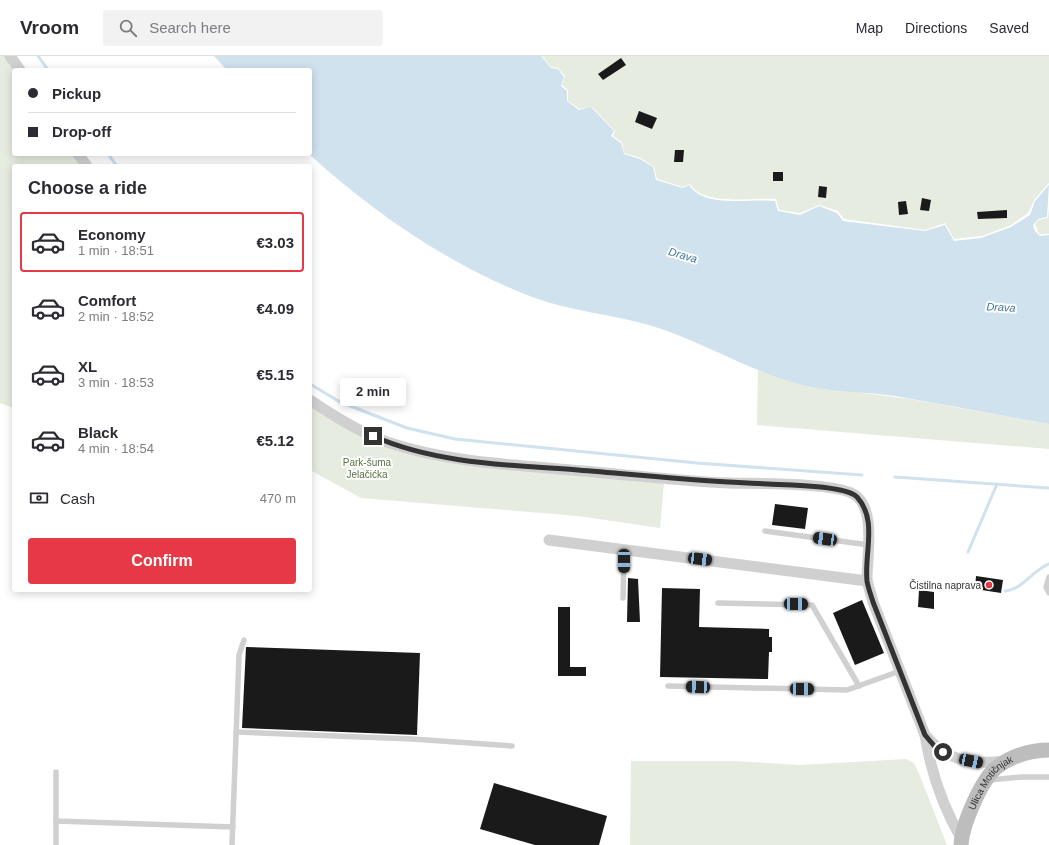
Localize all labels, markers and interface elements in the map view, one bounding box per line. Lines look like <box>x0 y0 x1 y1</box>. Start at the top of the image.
search box <box>103 10 383 46</box>
text: Vroom <box>20 17 79 38</box>
icon: search <box>117 17 139 39</box>
text: Search here <box>149 19 231 36</box>
text: Map <box>856 20 883 36</box>
text: Directions <box>905 20 967 36</box>
text: Saved <box>989 20 1029 36</box>
text: Pickup <box>52 85 101 102</box>
text: Drop-off <box>52 123 111 140</box>
text: Choose a ride <box>28 178 147 198</box>
icon: car <box>30 224 66 260</box>
text: Economy <box>78 226 146 243</box>
text: €3.03 <box>256 234 294 251</box>
text: 1 min · 18:51 <box>78 243 154 258</box>
water label: Drava <box>667 245 699 265</box>
icon: car <box>30 290 66 326</box>
text: Comfort <box>78 292 136 309</box>
text: €4.09 <box>256 300 294 317</box>
water label: Drava <box>986 300 1016 314</box>
text: 2 min · 18:52 <box>78 309 154 324</box>
icon: car <box>30 356 66 392</box>
text: XL <box>78 358 97 375</box>
text: €5.15 <box>256 366 294 383</box>
text: 3 min · 18:53 <box>78 375 154 390</box>
callout: 2 min <box>340 378 406 406</box>
text: 2 min <box>356 384 390 399</box>
icon: car <box>30 422 66 458</box>
text: Black <box>78 424 118 441</box>
route end <box>364 427 382 445</box>
text: €5.12 <box>256 432 294 449</box>
text: 4 min · 18:54 <box>78 441 154 456</box>
park label: Park-šuma Jelačićka <box>343 457 392 480</box>
icon: cash <box>28 487 50 509</box>
text: Cash <box>60 490 95 507</box>
text: 470 m <box>260 491 296 506</box>
car <box>812 531 838 547</box>
button: Confirm <box>28 538 296 584</box>
car <box>618 549 630 573</box>
car <box>687 552 713 566</box>
place label: Čistilna naprava <box>909 579 981 591</box>
marker: Čistilna naprava <box>984 580 994 590</box>
car <box>784 598 808 610</box>
car <box>686 681 710 693</box>
car <box>790 683 814 695</box>
route start <box>934 743 952 761</box>
car <box>958 753 984 769</box>
street label: Ulica Motičnjak <box>966 753 1016 812</box>

